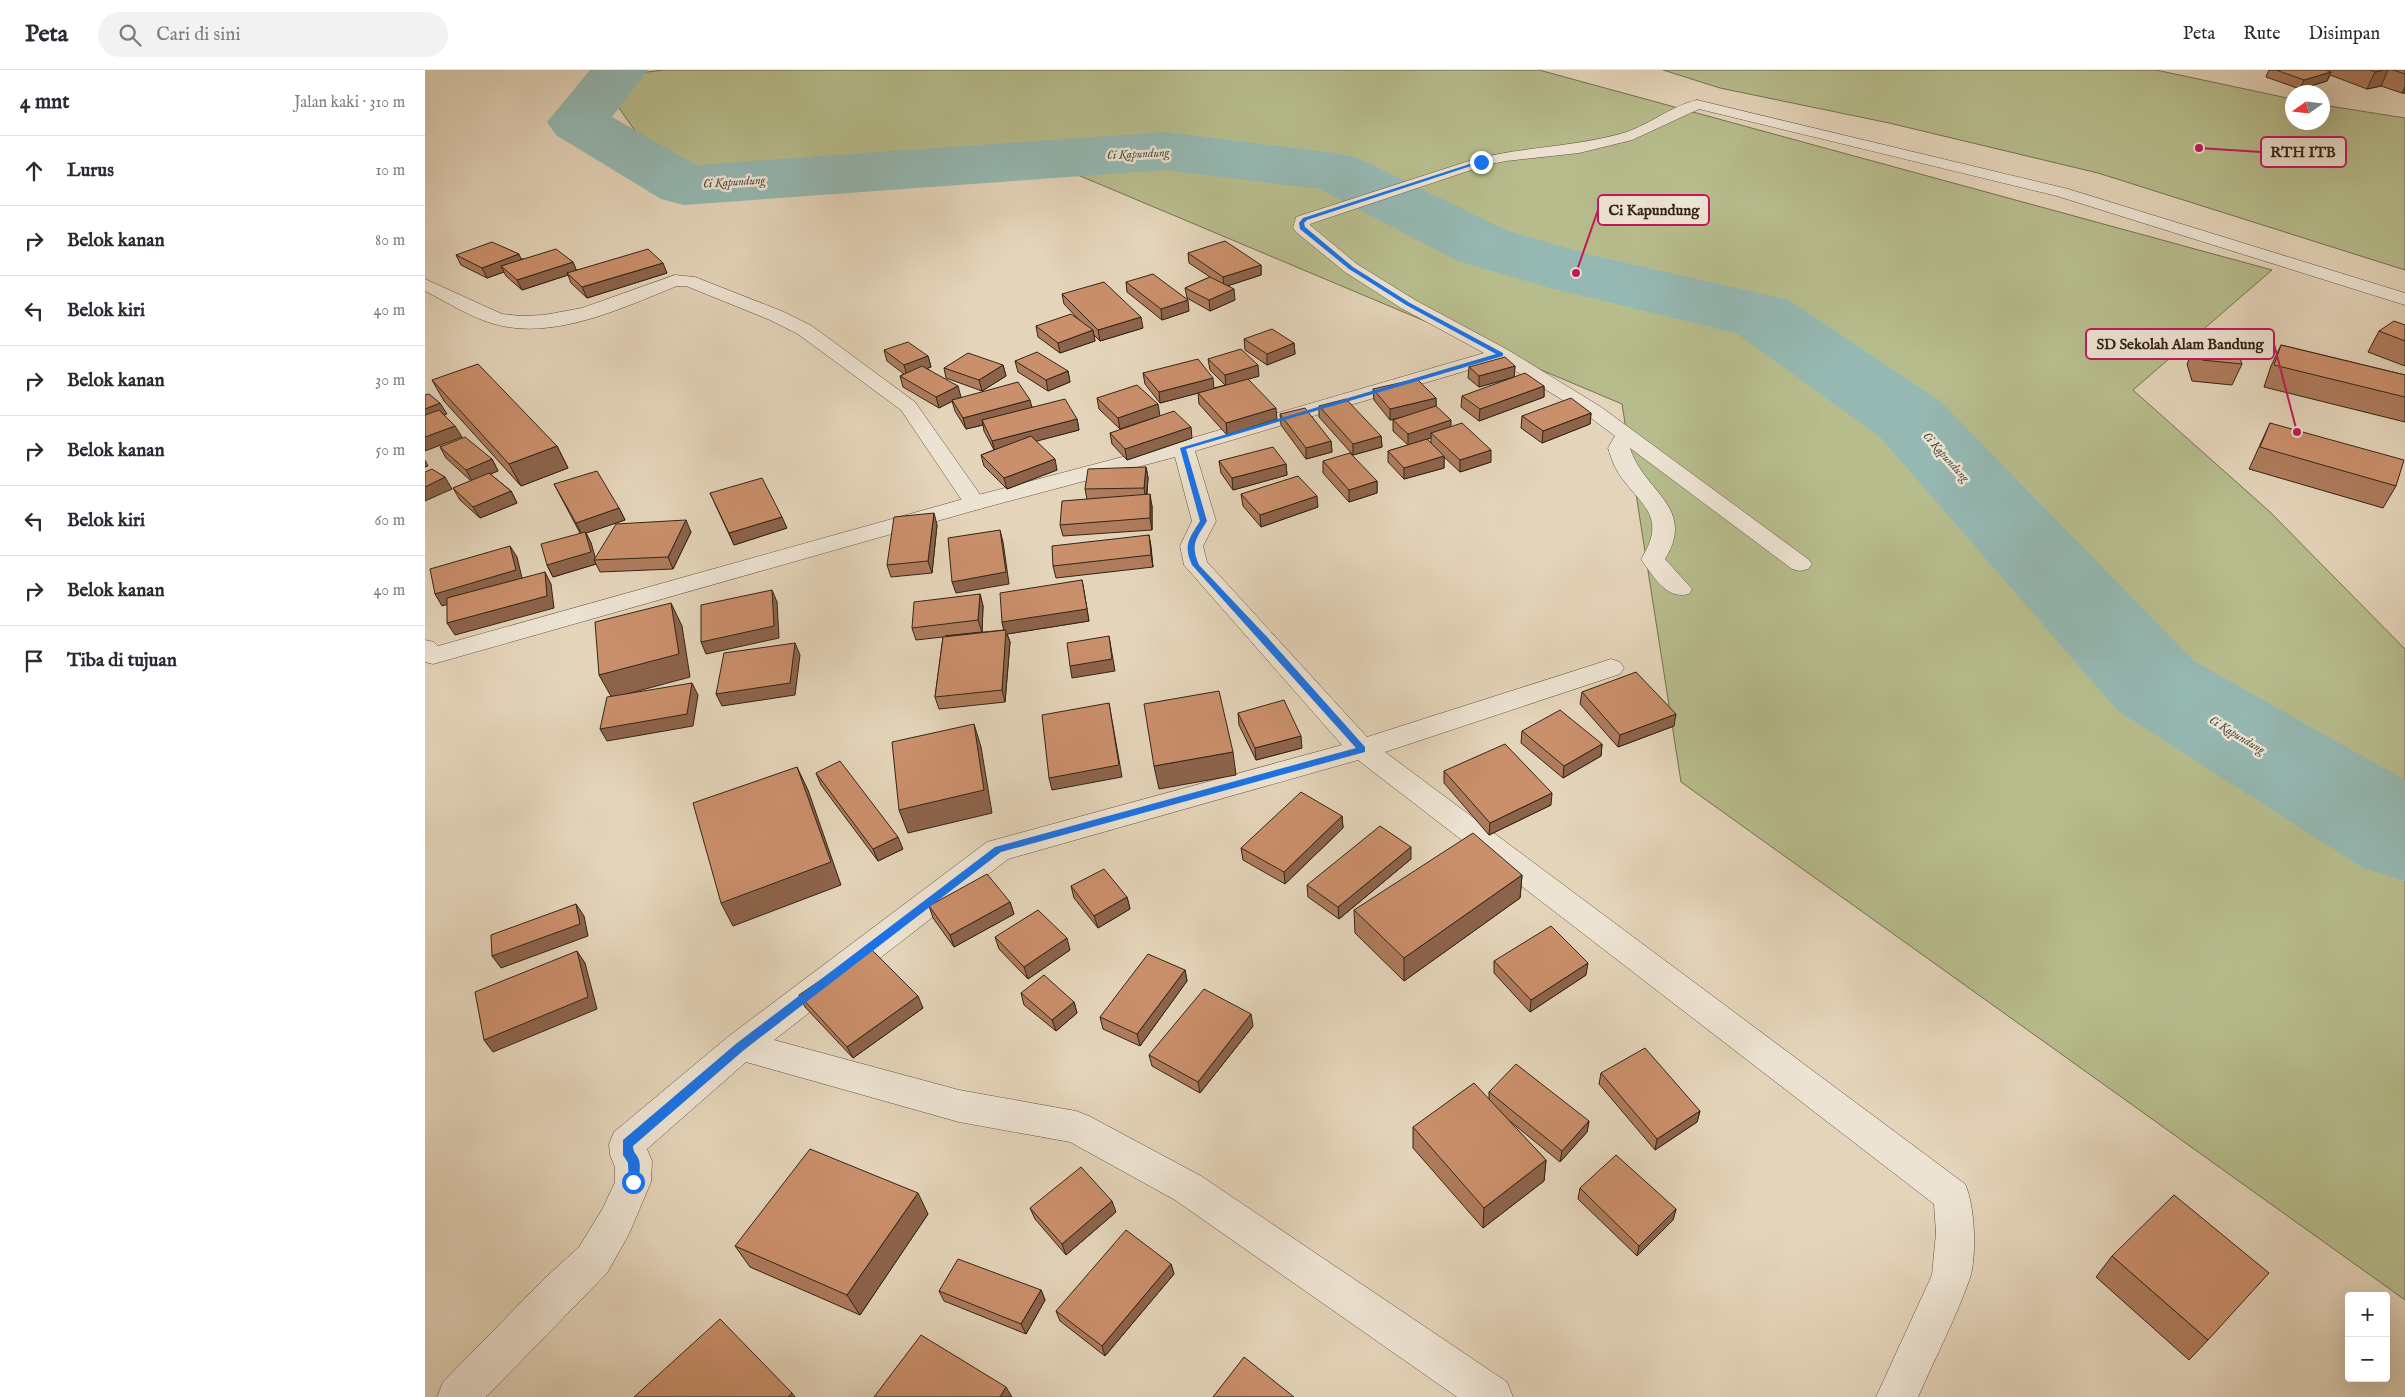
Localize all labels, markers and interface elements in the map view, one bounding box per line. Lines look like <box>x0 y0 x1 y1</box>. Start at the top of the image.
search box <box>98 12 448 57</box>
text: Peta <box>25 19 68 50</box>
icon: search <box>116 21 144 49</box>
text: Cari di sini <box>156 23 241 47</box>
text: Peta <box>2183 23 2215 46</box>
text: Rute <box>2243 23 2281 46</box>
text: Disimpan <box>2309 23 2380 46</box>
north arrow <box>2285 85 2330 130</box>
text: 4 mnt <box>20 89 69 116</box>
text: Jalan kaki · 310 m <box>294 93 405 113</box>
callout: RTH ITB <box>2261 137 2346 167</box>
text: RTH ITB <box>2270 143 2336 162</box>
water label: Ci Kapundung <box>1107 145 1170 164</box>
route end <box>1470 151 1493 174</box>
icon: ahead <box>20 157 48 185</box>
text: Lurus <box>67 159 114 183</box>
text: 10 m <box>375 161 405 181</box>
water label: Ci Kapundung <box>702 172 766 193</box>
callout: Ci Kapundung <box>1598 195 1709 225</box>
text: Ci Kapundung <box>1608 201 1700 220</box>
icon: right <box>20 227 48 255</box>
text: Belok kanan <box>67 229 165 253</box>
text: 80 m <box>375 231 405 251</box>
icon: left <box>20 297 48 325</box>
text: Belok kiri <box>67 299 145 323</box>
text: 40 m <box>373 301 405 321</box>
callout: SD Sekolah Alam Bandung <box>2086 329 2274 359</box>
text: SD Sekolah Alam Bandung <box>2096 335 2264 354</box>
icon: right <box>20 367 48 395</box>
text: Belok kanan <box>67 369 165 393</box>
text: 30 m <box>375 371 405 391</box>
water label: Ci Kapundung <box>1919 429 1973 486</box>
icon: right <box>20 437 48 465</box>
text: Belok kanan <box>67 439 165 463</box>
text: 50 m <box>376 441 405 461</box>
icon: left <box>20 507 48 535</box>
text: Belok kiri <box>67 509 145 533</box>
text: 60 m <box>375 511 405 531</box>
icon: right <box>20 577 48 605</box>
text: Belok kanan <box>67 579 165 603</box>
text: 40 m <box>373 581 405 601</box>
icon: arrive <box>20 647 48 675</box>
text: Tiba di tujuan <box>67 649 177 673</box>
water label: Ci Kapundung <box>2206 713 2268 759</box>
route start <box>622 1171 645 1194</box>
map controls <box>2345 1292 2390 1382</box>
button: + <box>2345 1292 2390 1337</box>
button: − <box>2345 1337 2390 1382</box>

